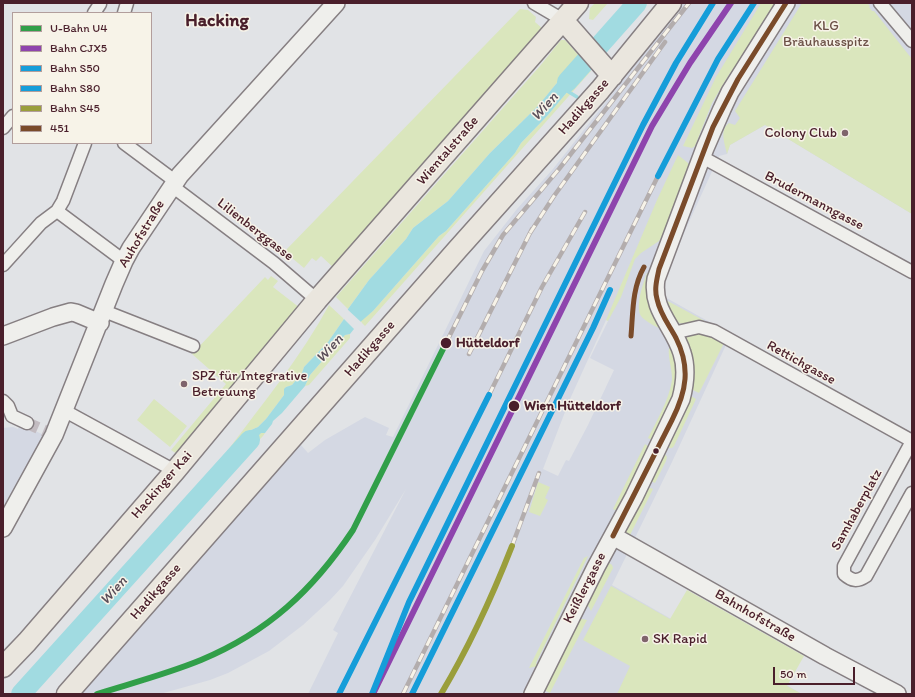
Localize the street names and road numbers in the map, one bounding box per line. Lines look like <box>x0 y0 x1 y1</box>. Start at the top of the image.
street label: Hadikgasse <box>555 75 613 139</box>
street label: Wientalstraße <box>413 113 483 189</box>
street label: Brudermanngasse <box>761 168 867 234</box>
street label: Lilienberggasse <box>213 195 297 265</box>
street label: Auhofstraße <box>115 197 169 271</box>
street label: Hadikgasse <box>341 317 399 381</box>
street label: Rettichgasse <box>764 337 838 389</box>
street label: Hackinger Kai <box>128 448 196 522</box>
street label: Samhaberplatz <box>828 466 886 554</box>
street label: Keißlergasse <box>560 550 610 626</box>
street label: Hadikgasse <box>127 560 185 624</box>
street label: Bahnhofstraße <box>711 586 799 646</box>

